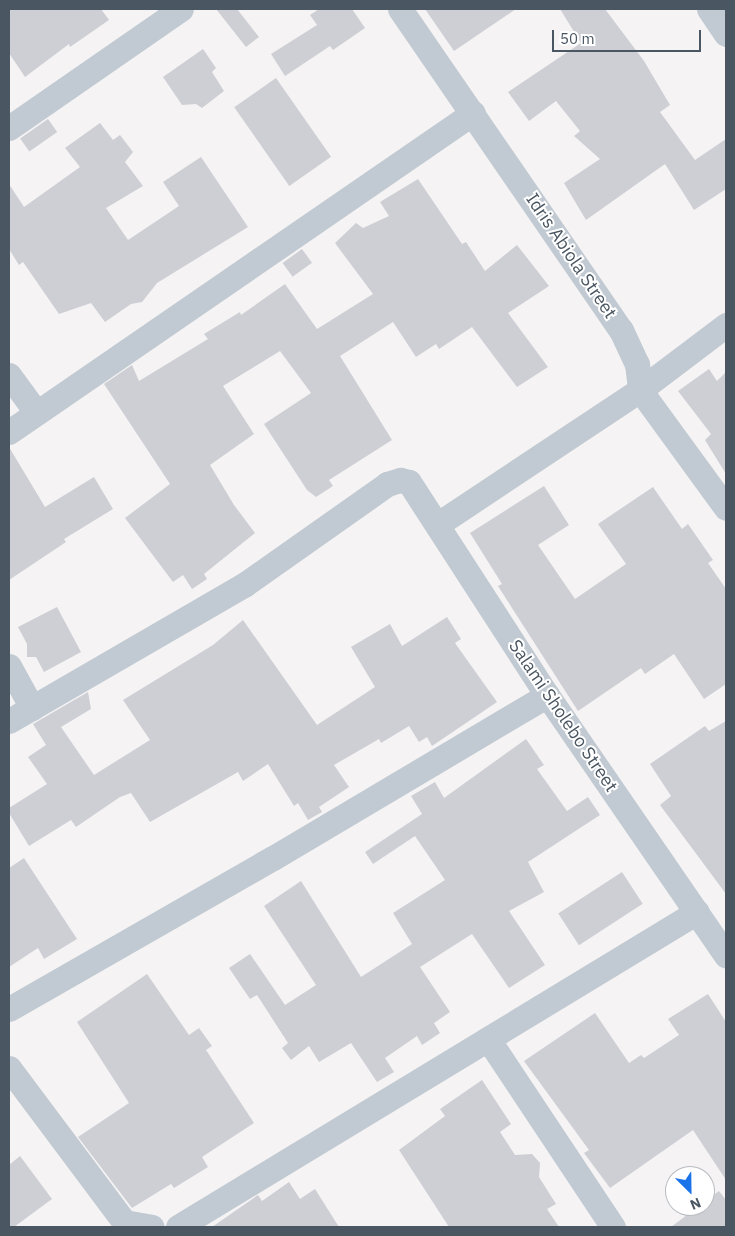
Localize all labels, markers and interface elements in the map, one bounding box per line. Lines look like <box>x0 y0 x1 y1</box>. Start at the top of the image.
scale bar <box>555 20 704 52</box>
text: 50 m <box>560 29 595 48</box>
street label: Idris Abiola Street <box>521 189 621 323</box>
street label: Salami Sholebo Street <box>504 636 622 796</box>
north arrow <box>665 1166 715 1216</box>
text: N <box>687 1194 704 1214</box>

